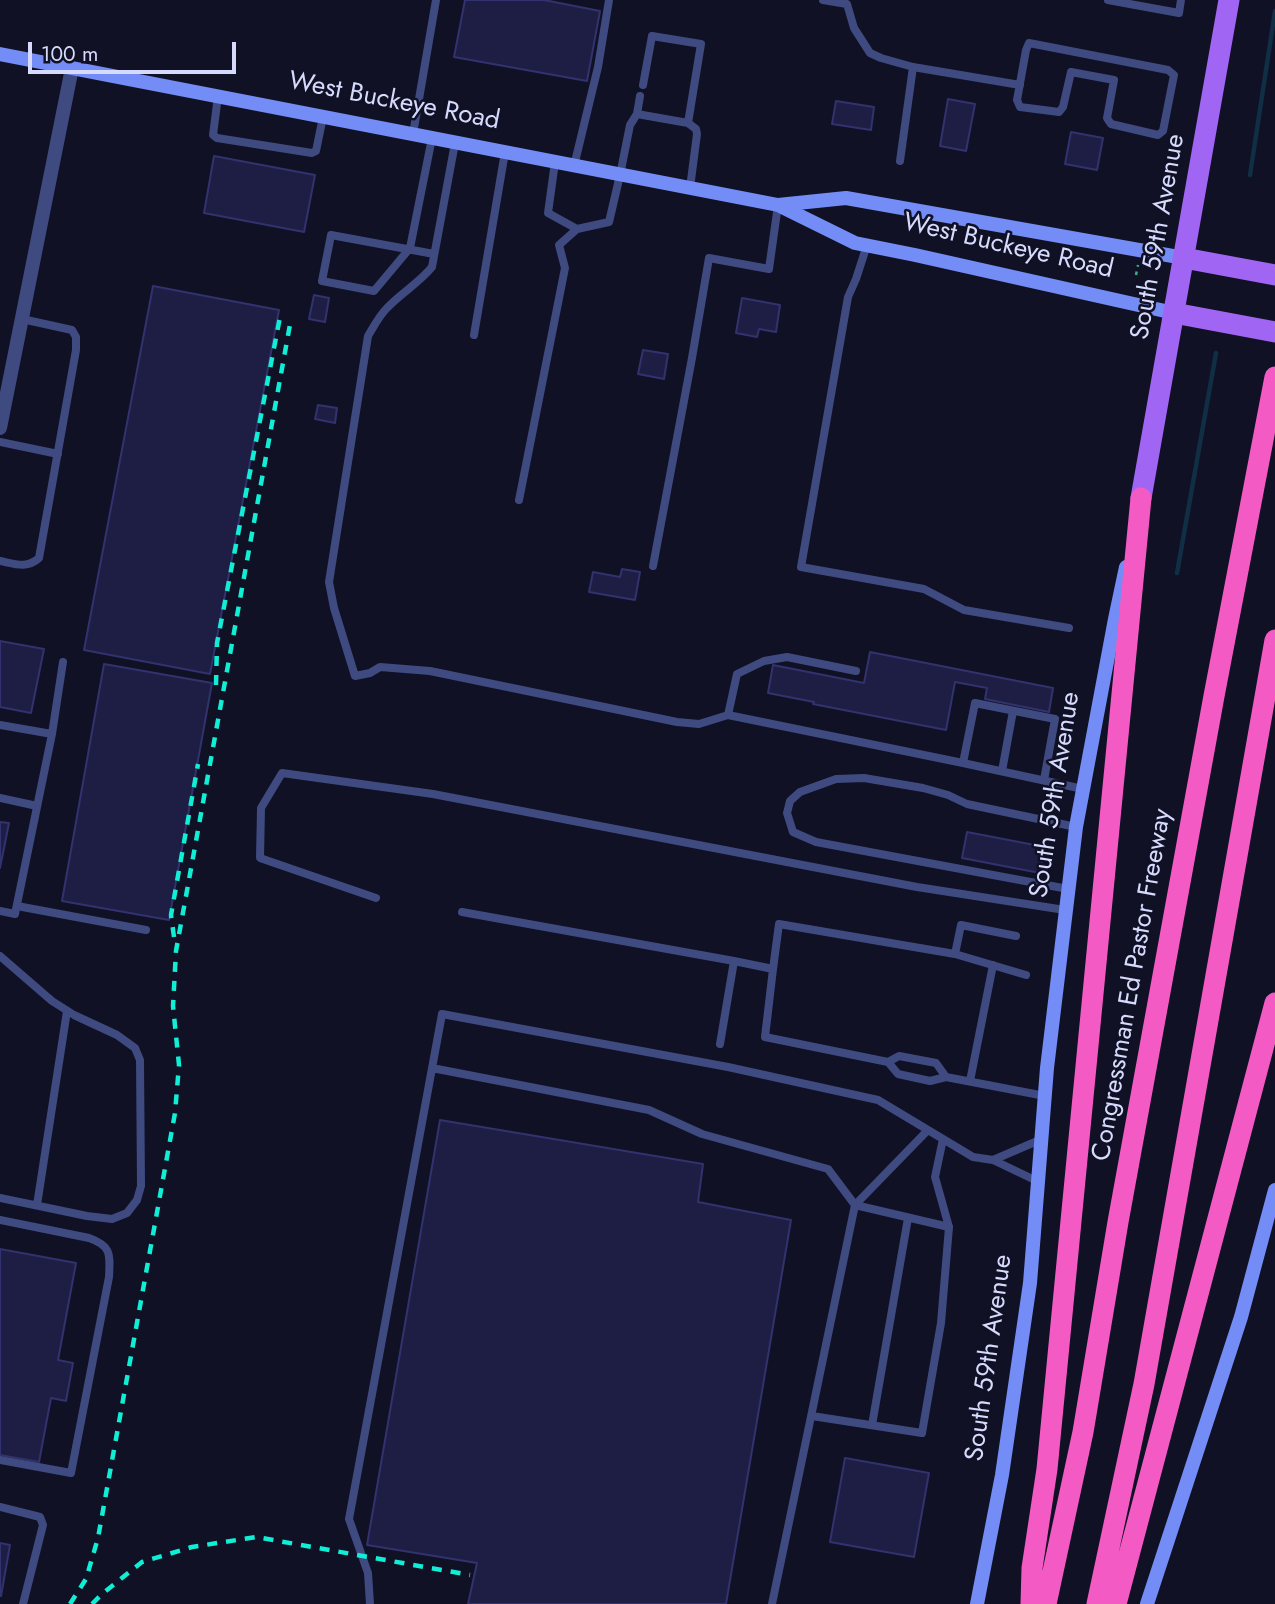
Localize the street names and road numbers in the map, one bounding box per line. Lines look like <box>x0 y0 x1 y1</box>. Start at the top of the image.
street label: West Buckeye Road <box>286 66 502 138</box>
street label: South 59th Avenue <box>1126 132 1192 342</box>
street label: West Buckeye Road <box>900 208 1116 286</box>
street label: South 59th Avenue <box>1024 690 1088 900</box>
street label: Congressman Ed Pastor Freeway <box>1087 807 1179 1163</box>
street label: South 59th Avenue <box>960 1253 1020 1463</box>

